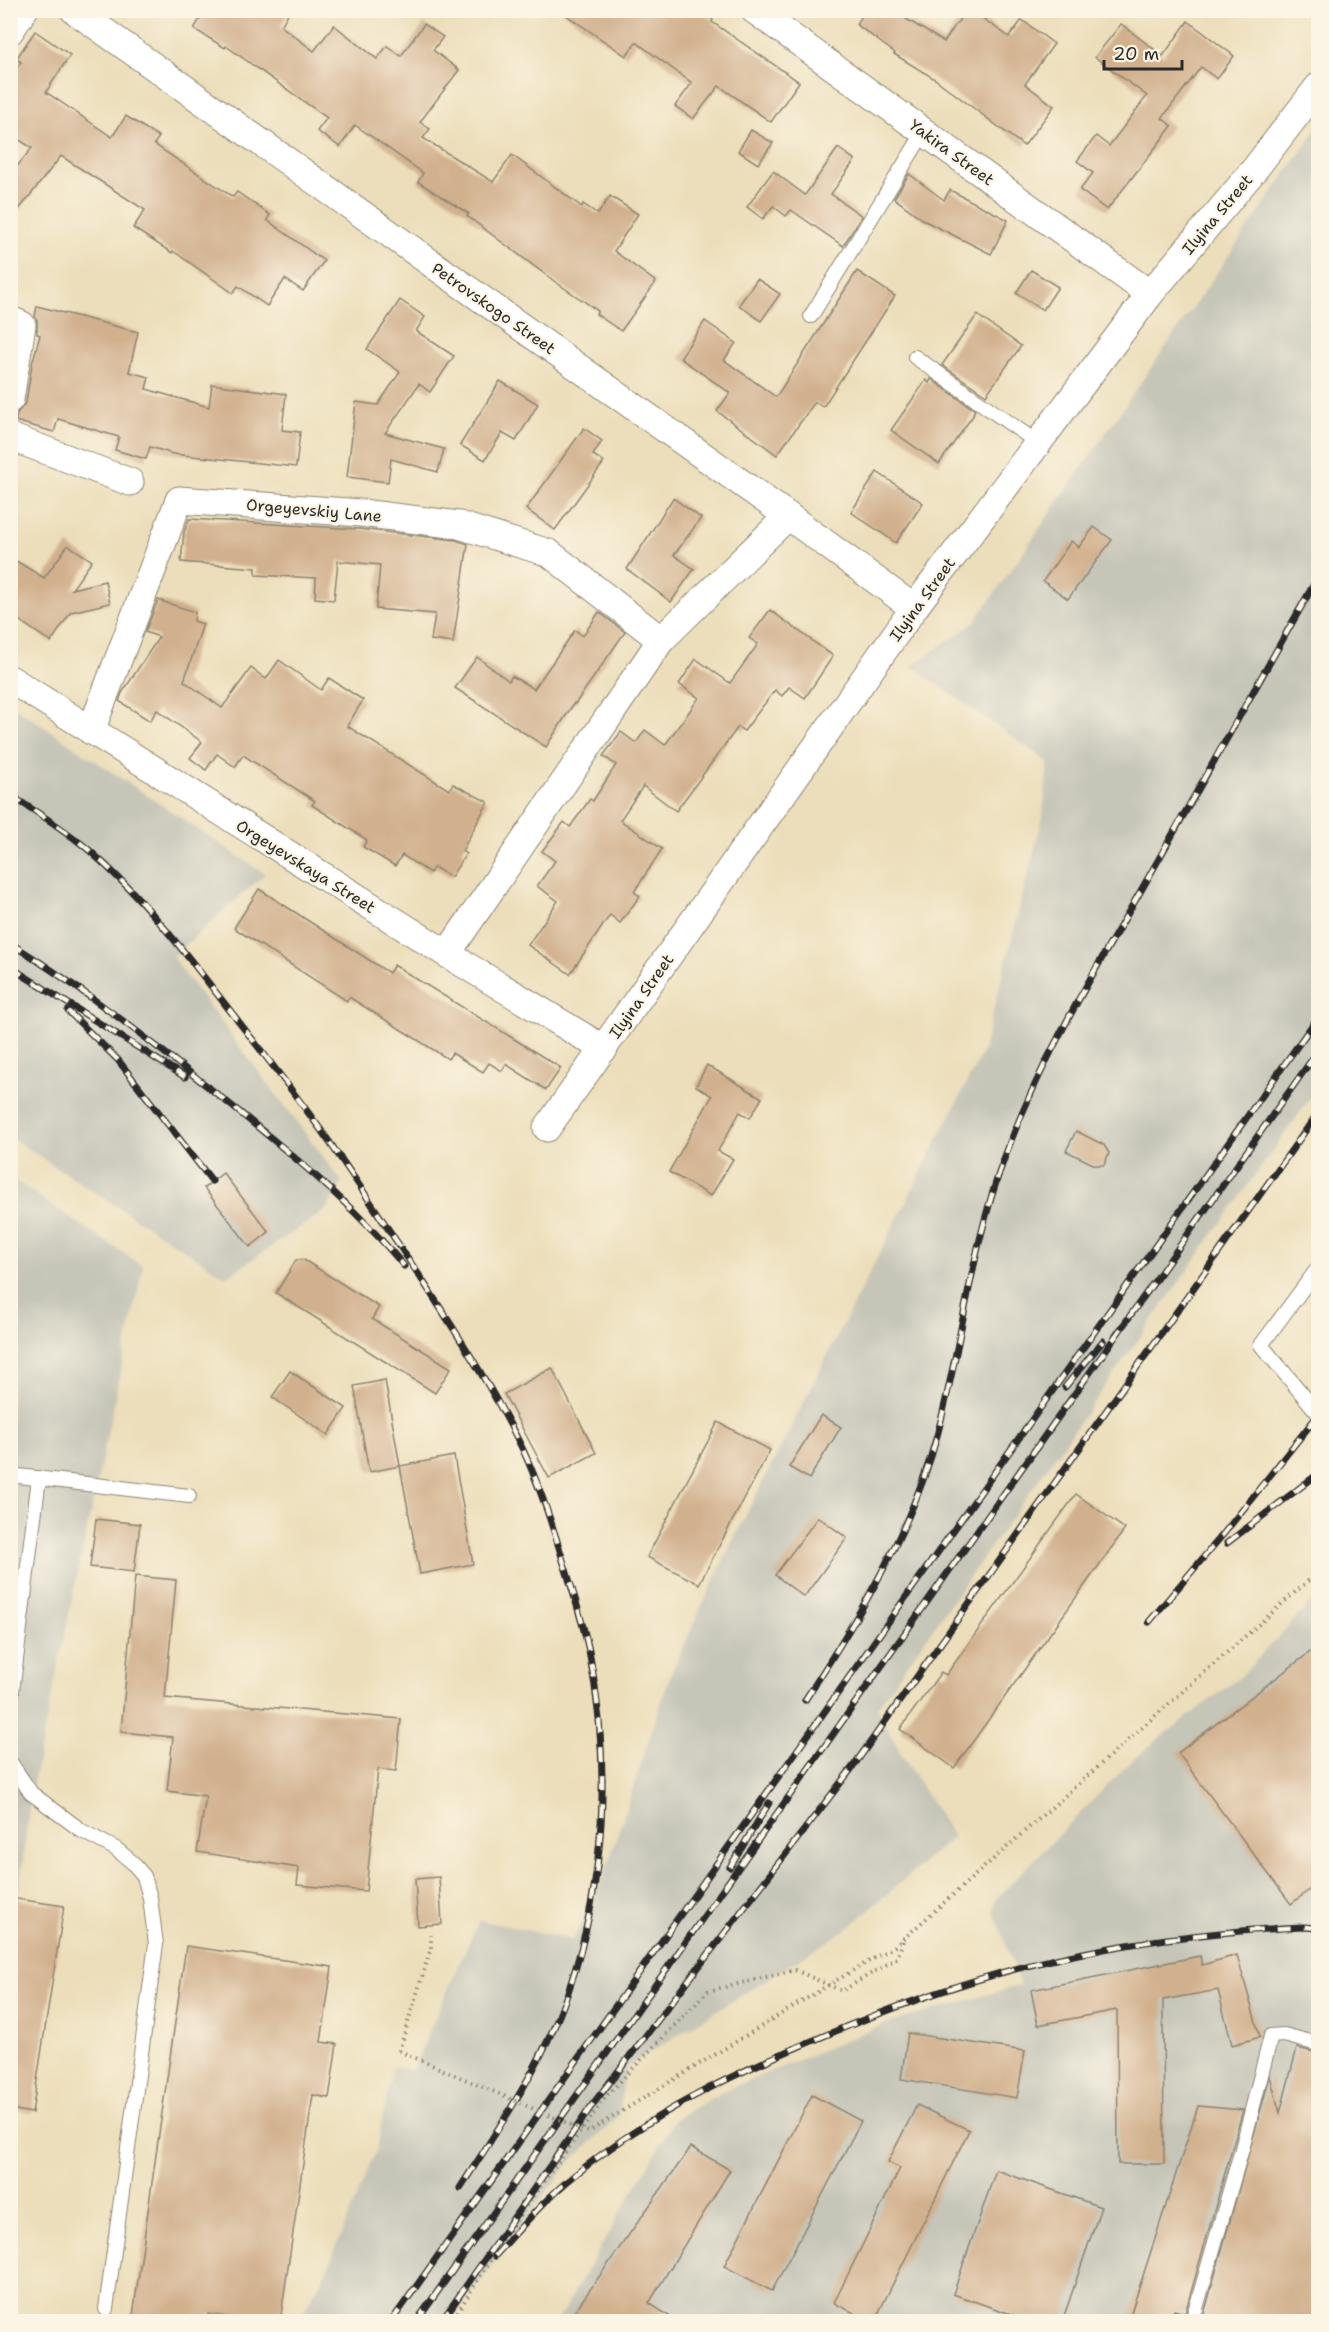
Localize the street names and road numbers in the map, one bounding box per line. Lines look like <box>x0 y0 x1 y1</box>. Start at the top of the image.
street label: Yakira Street <box>905 115 998 190</box>
street label: Ilyina Street <box>1178 170 1257 259</box>
street label: Petrovskogo Street <box>428 258 560 359</box>
street label: Orgeyevskiy Lane <box>245 494 383 527</box>
street label: Ilyina Street <box>885 553 960 645</box>
street label: Orgeyevskaya Street <box>232 815 379 918</box>
street label: Ilyina Street <box>604 950 678 1043</box>

